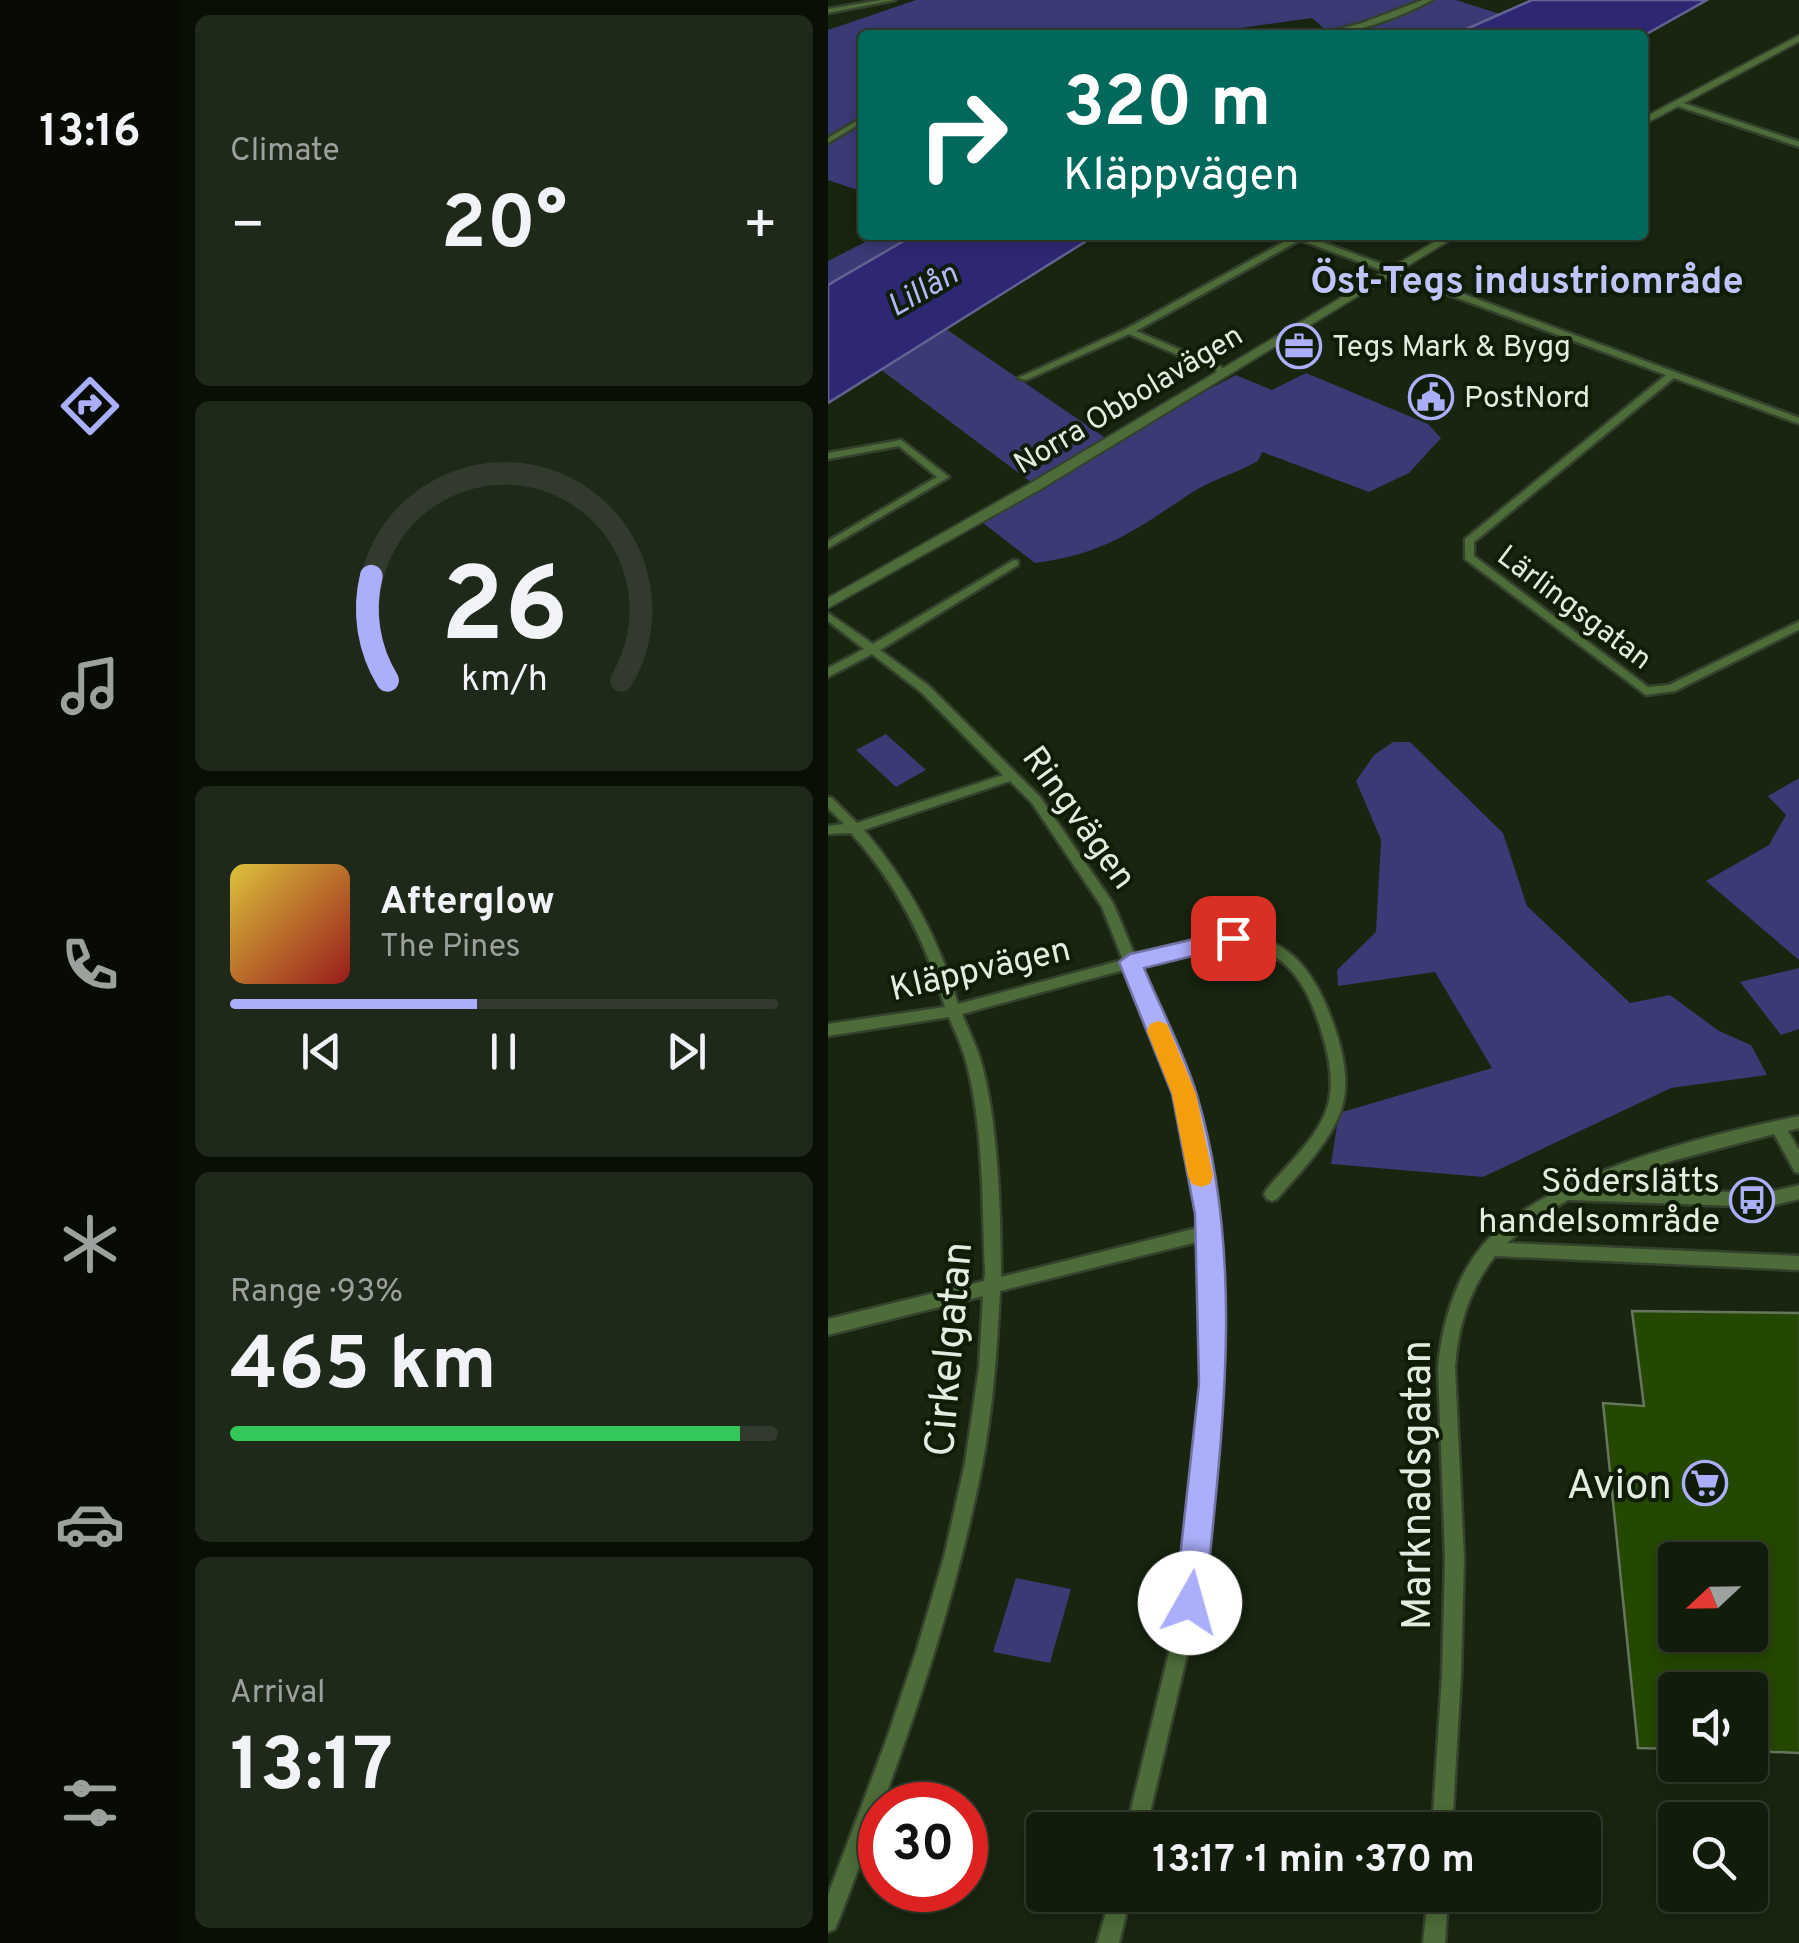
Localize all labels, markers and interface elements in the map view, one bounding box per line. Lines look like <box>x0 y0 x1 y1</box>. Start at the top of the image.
text: 320 m <box>1063 62 1271 151</box>
icon: right <box>898 70 1028 200</box>
text: 13:16 <box>39 105 141 162</box>
text: Climate <box>230 132 340 172</box>
text: Kläppvägen <box>1063 149 1299 206</box>
text: 20° <box>441 180 567 275</box>
text: − <box>230 193 265 263</box>
text: + <box>743 193 778 263</box>
water label: Lillån <box>881 255 967 328</box>
district label: Öst-Tegs industriområde <box>1310 257 1744 308</box>
street label: Norra Obbolavägen <box>1008 318 1250 484</box>
office icon: Tegs Mark & Bygg <box>1276 323 1322 369</box>
place label: Tegs Mark & Bygg <box>1332 330 1571 367</box>
icon: directions <box>55 371 125 441</box>
public building icon: PostNord <box>1408 374 1454 420</box>
place label: PostNord <box>1464 381 1590 418</box>
street label: Lärlingsgatan <box>1489 539 1658 679</box>
text: 26 <box>440 546 568 678</box>
icon: music <box>55 651 125 721</box>
text: km/h <box>461 658 547 704</box>
street label: Ringvägen <box>1011 738 1144 899</box>
text: Afterglow <box>380 879 555 928</box>
pin <box>1191 896 1276 981</box>
icon: arrive <box>1206 911 1261 966</box>
text: The Pines <box>380 928 521 968</box>
street label: Kläppvägen <box>886 929 1075 1013</box>
icon: phone <box>55 930 125 1000</box>
icon: previous <box>294 1024 349 1079</box>
icon: pause <box>476 1024 531 1079</box>
icon: next <box>659 1024 714 1079</box>
place label: Söderslätts handelsområde <box>1478 1161 1720 1245</box>
bus stop icon: Söderslätts handelsområde <box>1729 1177 1775 1223</box>
icon: climate <box>55 1209 125 1279</box>
street label: Cirkelgatan <box>916 1240 987 1459</box>
text: Range · 93% <box>230 1273 403 1313</box>
text: 465 km <box>230 1321 497 1416</box>
street label: Marknadsgatan <box>1393 1340 1446 1630</box>
supermarket icon: Avion <box>1682 1460 1728 1506</box>
place label: Avion <box>1567 1461 1672 1514</box>
icon: car <box>55 1489 125 1559</box>
north arrow <box>1658 1542 1768 1652</box>
map controls <box>1658 1542 1768 1912</box>
position arrow <box>1138 1551 1242 1655</box>
button: sound <box>1658 1672 1768 1782</box>
text: Arrival <box>230 1674 325 1714</box>
text: 13:17 <box>230 1722 393 1817</box>
icon: filters <box>55 1768 125 1838</box>
speed limit sign: 30 <box>858 1782 988 1912</box>
button: search <box>1658 1802 1768 1912</box>
text: 13:17 · 1 min · 370 m <box>1152 1837 1475 1886</box>

